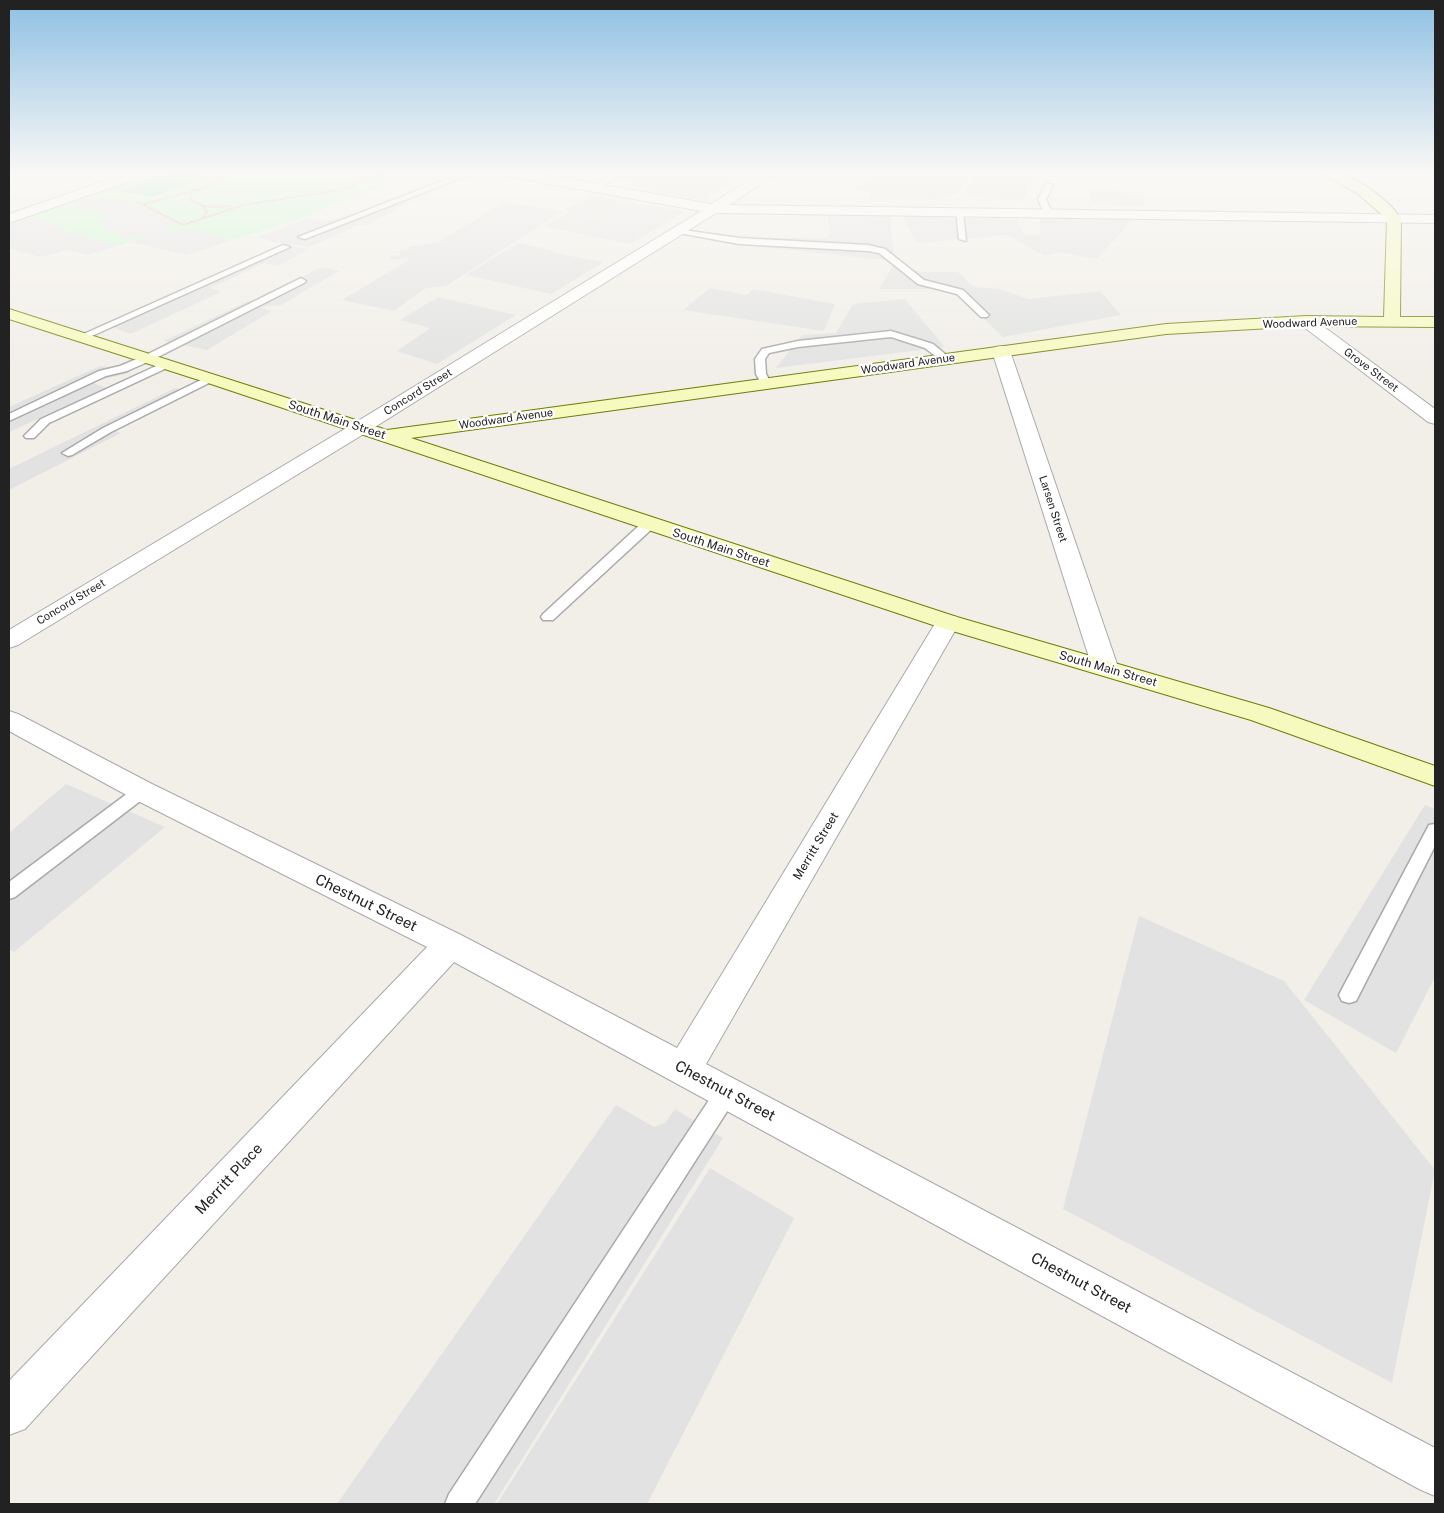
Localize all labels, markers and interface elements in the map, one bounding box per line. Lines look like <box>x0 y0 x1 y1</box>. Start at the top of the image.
street label: Woodward Avenue <box>1262 315 1358 331</box>
street label: Grove Street <box>1341 345 1401 395</box>
street label: Woodward Avenue <box>860 351 956 377</box>
street label: Concord Street <box>381 366 455 418</box>
street label: South Main Street <box>287 397 387 443</box>
street label: Woodward Avenue <box>458 406 554 432</box>
street label: Larsen Street <box>1036 474 1070 544</box>
street label: South Main Street <box>671 525 771 571</box>
street label: Concord Street <box>34 576 108 628</box>
street label: South Main Street <box>1057 648 1159 690</box>
street label: Merritt Street <box>790 810 842 882</box>
street label: Chestnut Street <box>312 871 420 935</box>
street label: Chestnut Street <box>672 1057 778 1125</box>
street label: Merritt Place <box>192 1140 266 1218</box>
street label: Chestnut Street <box>1028 1249 1134 1317</box>

